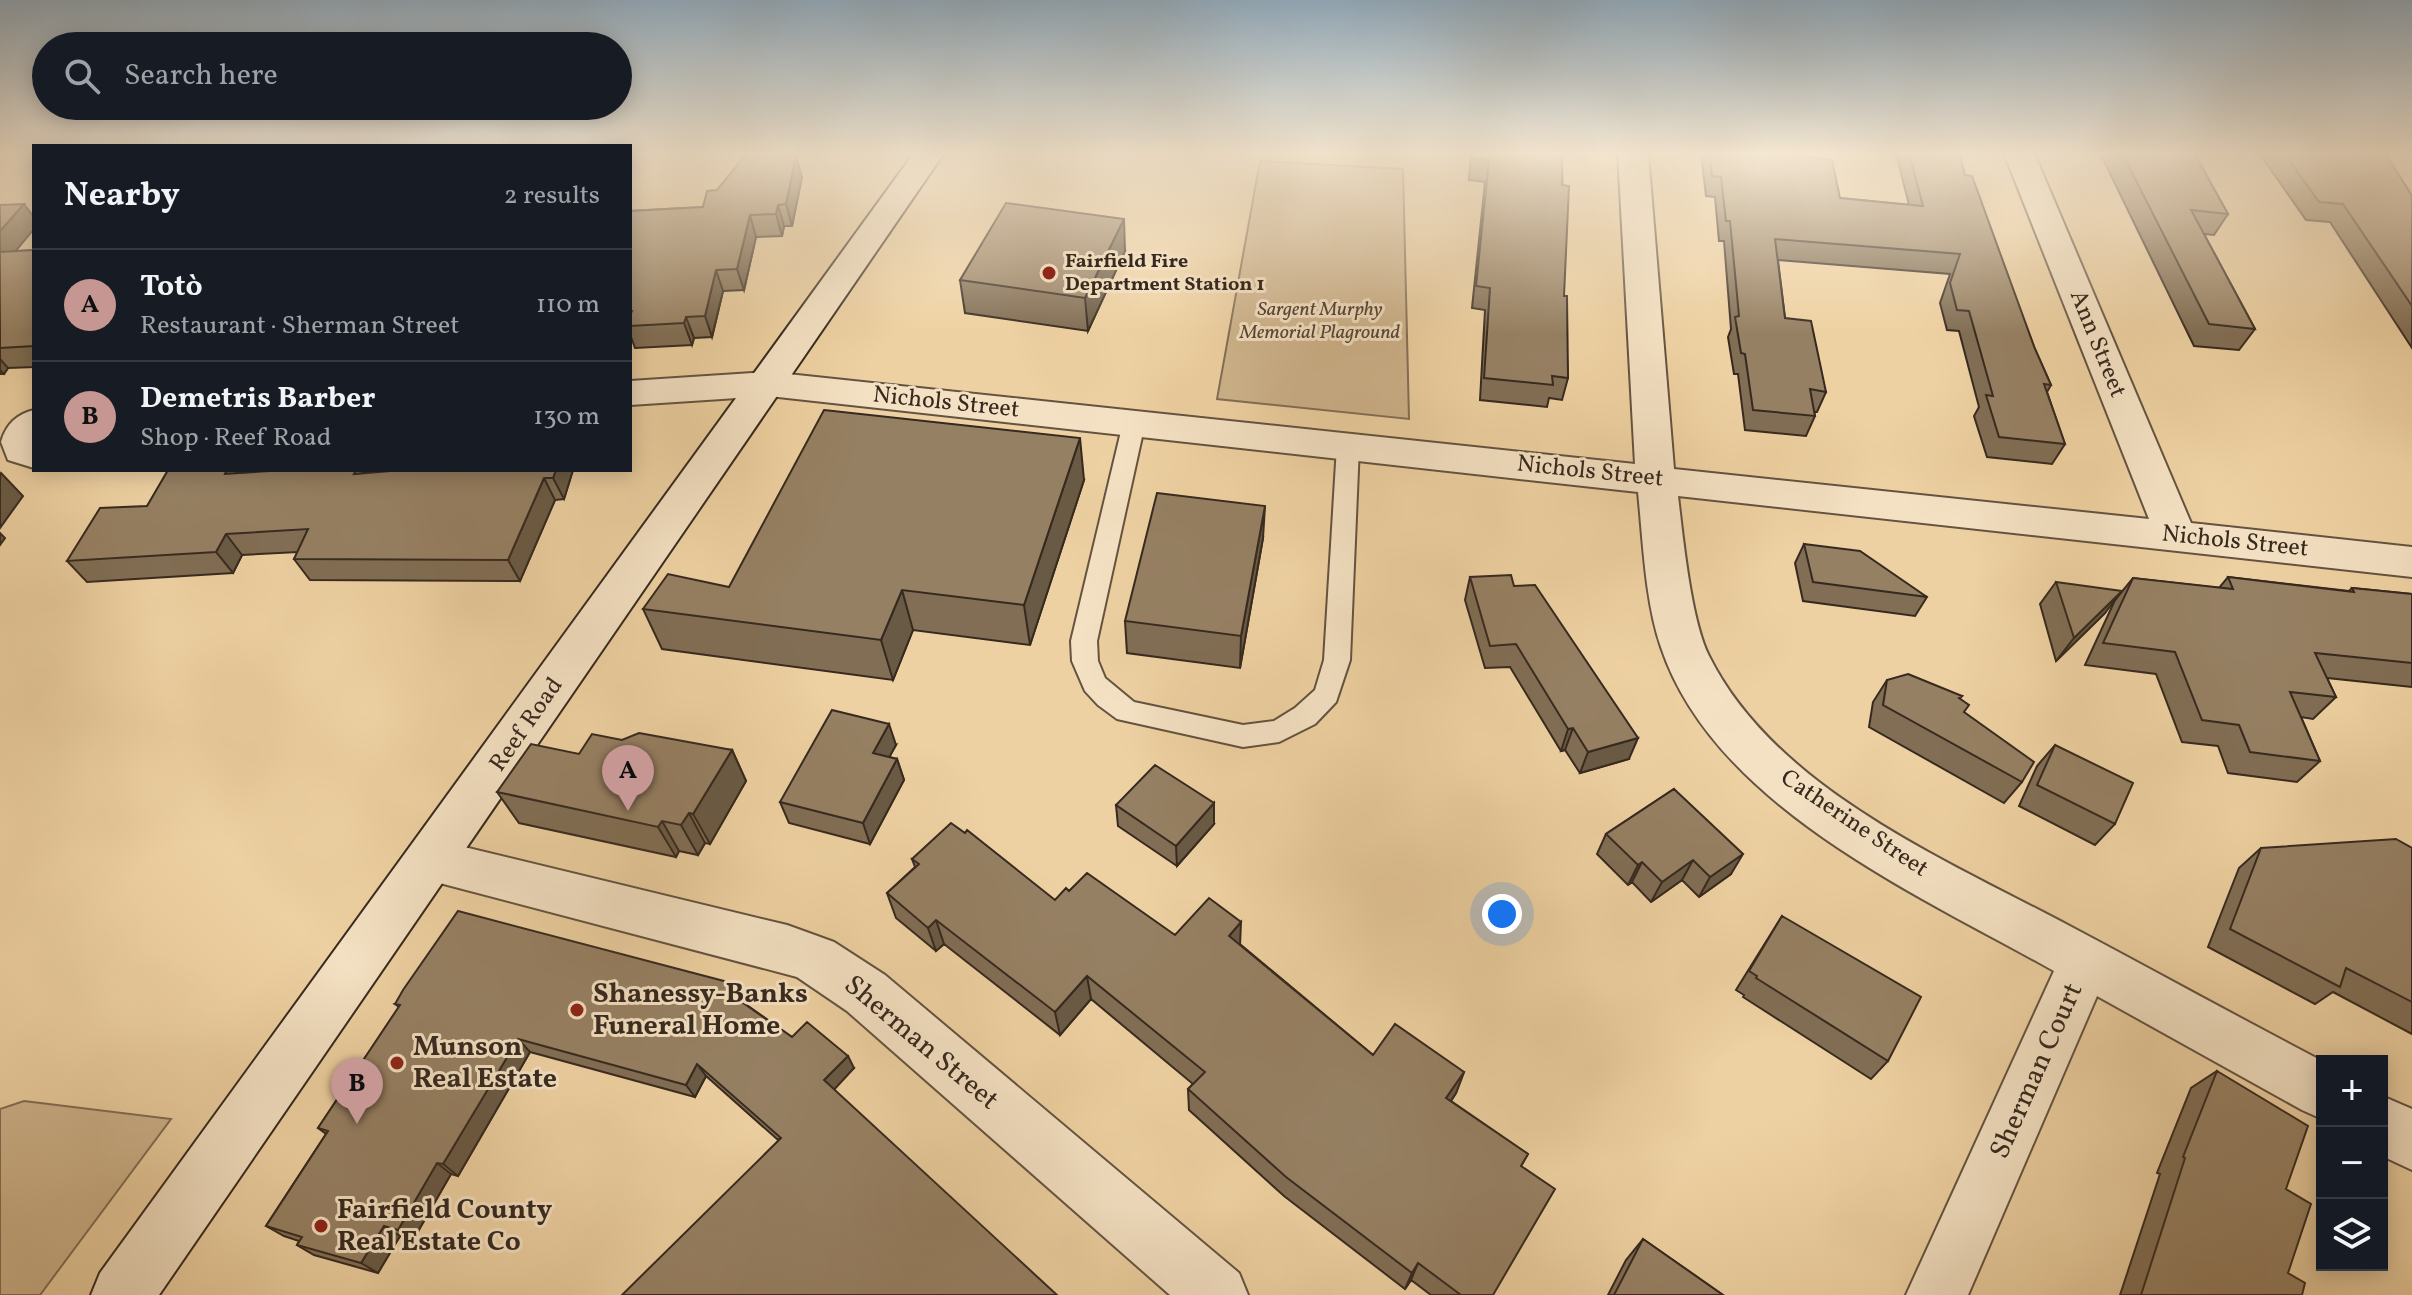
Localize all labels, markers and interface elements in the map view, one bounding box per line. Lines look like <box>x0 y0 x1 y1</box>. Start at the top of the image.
search box <box>32 32 632 120</box>
icon: search <box>60 54 104 98</box>
text: Search here <box>124 55 278 97</box>
text: Nearby <box>64 173 180 220</box>
text: 2 results <box>504 178 600 214</box>
place label: Fairfield Fire Department Station 1 <box>1065 248 1264 299</box>
marker: Fairfield Fire Department Station 1 <box>1040 264 1058 282</box>
text: Totò <box>140 266 203 308</box>
street label: Ann Street <box>2060 285 2134 403</box>
text: A <box>81 287 99 323</box>
text: 110 m <box>536 287 600 323</box>
park label: Sargent Murphy Memorial Plaground <box>1239 296 1401 347</box>
text: Restaurant · Sherman Street <box>140 308 459 344</box>
text: Demetris Barber <box>140 378 376 420</box>
street label: Nichols Street <box>871 378 1021 428</box>
text: B <box>81 399 99 435</box>
text: 130 m <box>533 399 600 435</box>
text: Shop · Reef Road <box>140 420 331 456</box>
street label: Nichols Street <box>1515 447 1665 497</box>
street label: Nichols Street <box>2160 517 2310 567</box>
street label: Reef Road <box>482 671 572 779</box>
pin: A <box>602 745 654 811</box>
street label: Catherine Street <box>1773 762 1935 886</box>
your location <box>1482 894 1522 934</box>
street label: Sherman Street <box>835 966 1007 1120</box>
place label: Shanessy-Banks Funeral Home <box>593 975 808 1046</box>
street label: Sherman Court <box>1981 977 2093 1165</box>
marker: Shanessy-Banks Funeral Home <box>568 1001 586 1019</box>
place label: Munson Real Estate <box>413 1028 557 1099</box>
marker: Munson Real Estate <box>388 1054 406 1072</box>
map controls <box>2316 1055 2388 1271</box>
button: + <box>2316 1055 2388 1127</box>
pin: B <box>331 1058 383 1124</box>
button: − <box>2316 1127 2388 1199</box>
place label: Fairfield County Real Estate Co <box>337 1191 552 1262</box>
button: layers <box>2316 1199 2388 1271</box>
marker: Fairfield County Real Estate Co <box>312 1217 330 1235</box>

